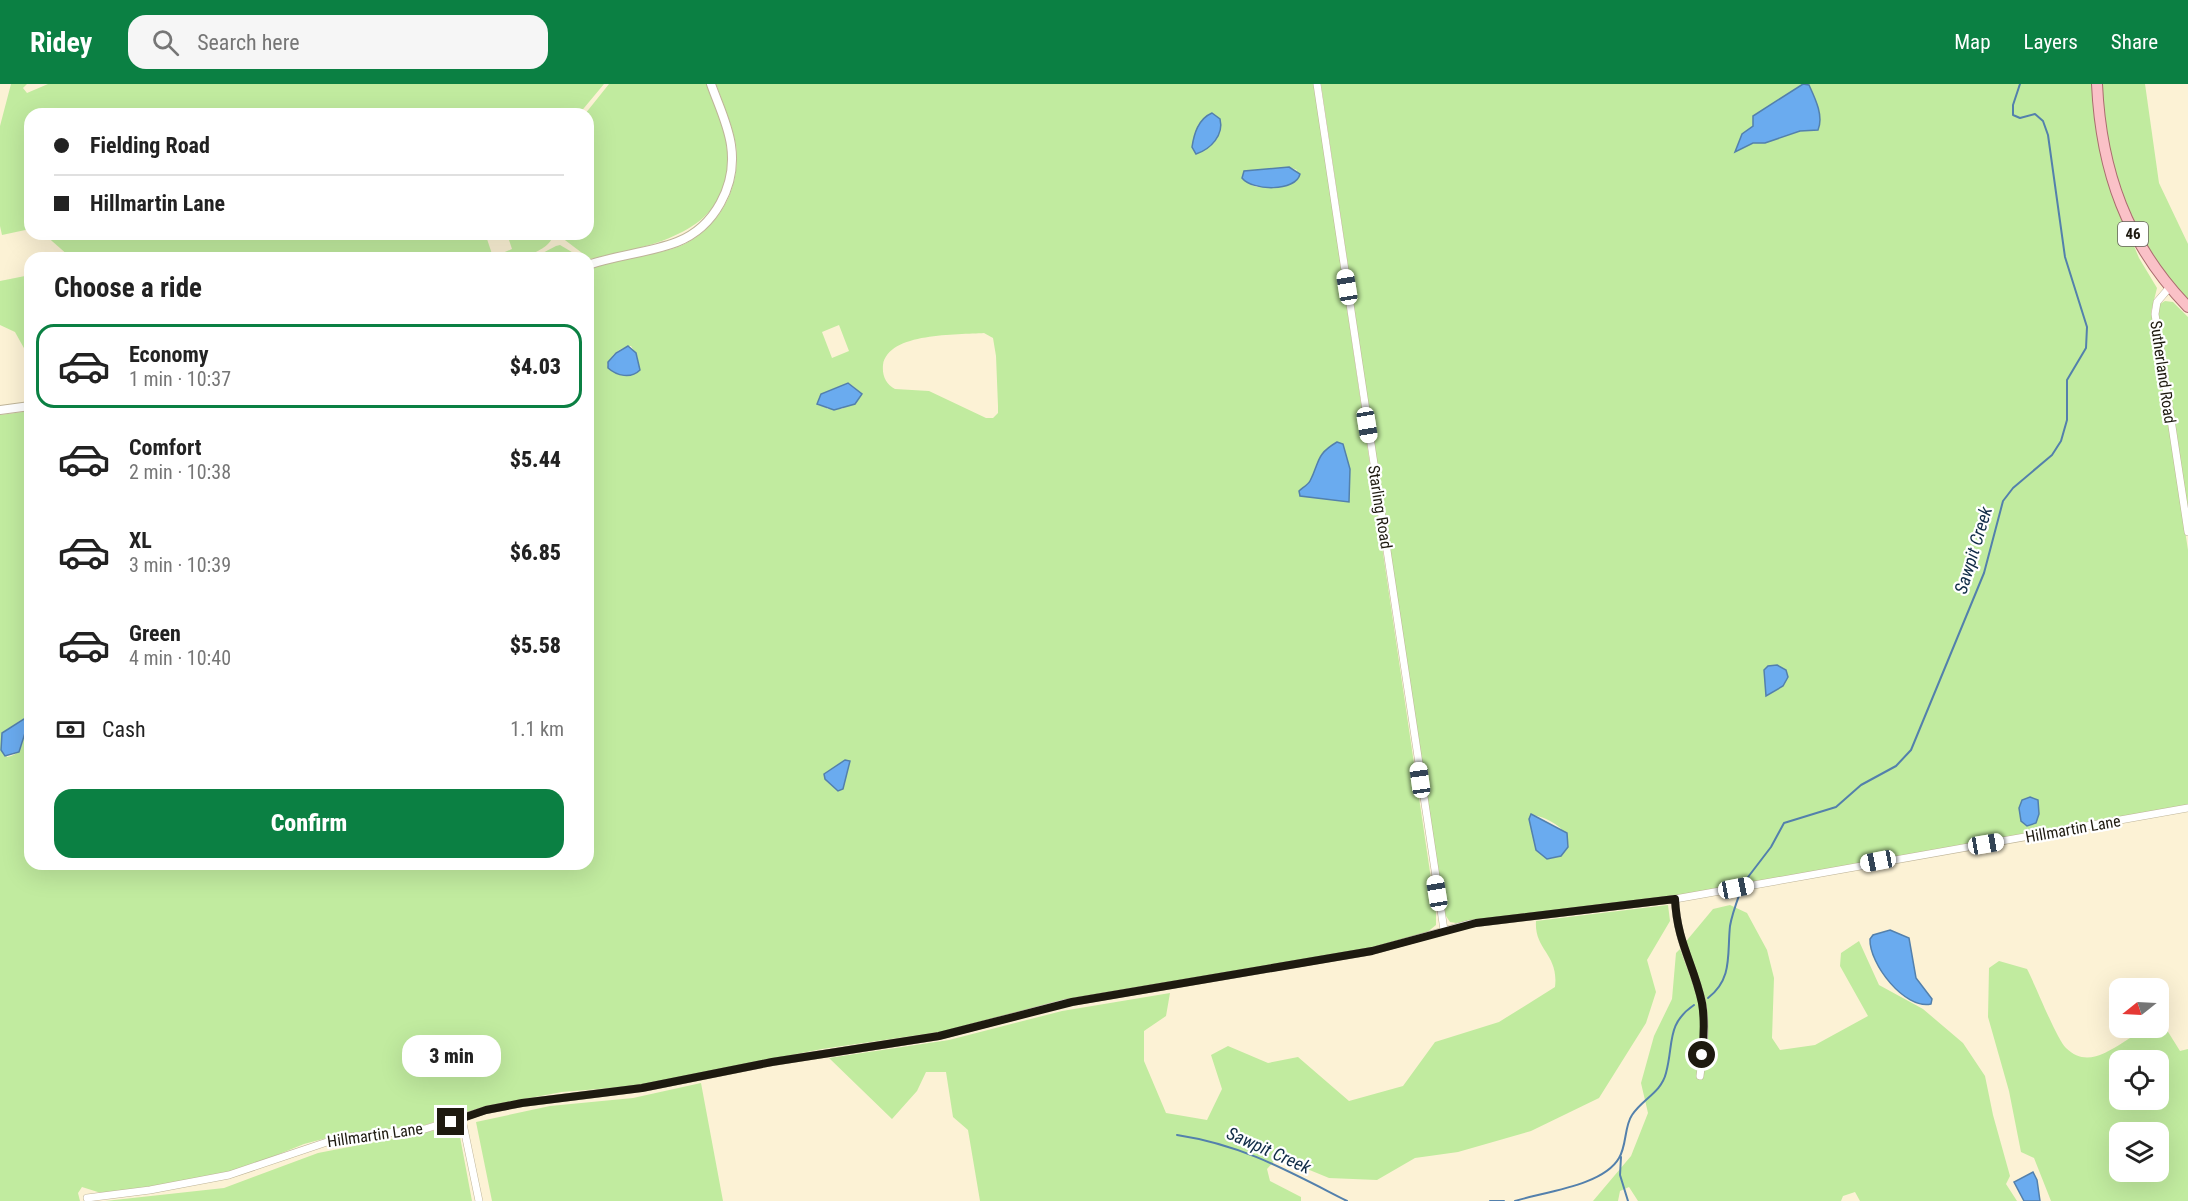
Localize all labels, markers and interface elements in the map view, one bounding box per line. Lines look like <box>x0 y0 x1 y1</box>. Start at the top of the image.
search box <box>128 15 548 69</box>
text: Ridey <box>30 26 92 59</box>
icon: search <box>149 26 182 59</box>
text: Search here <box>197 30 299 55</box>
text: Map <box>1954 30 1991 54</box>
text: Layers <box>2024 30 2078 54</box>
text: Share <box>2111 30 2158 54</box>
text: Fielding Road <box>90 133 210 158</box>
text: Hillmartin Lane <box>90 191 225 216</box>
road number: 46 <box>2118 222 2148 246</box>
car <box>1335 268 1359 306</box>
text: Choose a ride <box>54 272 202 304</box>
street label: Sutherland Road <box>2146 319 2180 425</box>
icon: car <box>57 339 111 393</box>
text: Economy <box>129 342 209 367</box>
text: $4.03 <box>510 354 561 379</box>
text: 1 min · 10:37 <box>129 367 231 391</box>
car <box>1355 406 1379 444</box>
icon: car <box>57 432 111 486</box>
text: Comfort <box>129 435 202 460</box>
text: $5.44 <box>510 447 561 472</box>
text: 2 min · 10:38 <box>129 460 231 484</box>
street label: Starling Road <box>1364 464 1396 550</box>
water label: Sawpit Creek <box>1950 503 1997 596</box>
icon: car <box>57 525 111 579</box>
text: XL <box>129 528 152 553</box>
text: $6.85 <box>510 540 561 565</box>
text: 3 min · 10:39 <box>129 553 231 577</box>
icon: car <box>57 618 111 672</box>
text: Green <box>129 621 181 646</box>
text: $5.58 <box>510 633 561 658</box>
text: 4 min · 10:40 <box>129 646 231 670</box>
icon: cash <box>54 713 87 746</box>
text: Cash <box>102 717 146 742</box>
text: 1.1 km <box>510 717 564 741</box>
car <box>1409 761 1431 799</box>
button: Confirm <box>54 789 564 858</box>
street label: Hillmartin Lane <box>2024 811 2122 847</box>
car <box>1967 832 2005 856</box>
car <box>1859 849 1897 873</box>
car <box>1425 874 1449 912</box>
car <box>1717 876 1755 900</box>
north arrow <box>2109 978 2169 1038</box>
map controls <box>2109 978 2169 1182</box>
callout: 3 min <box>402 1035 500 1077</box>
route start <box>1688 1041 1715 1068</box>
text: 3 min <box>429 1044 474 1068</box>
button: locate <box>2109 1050 2169 1110</box>
route end <box>437 1108 464 1135</box>
street label: Hillmartin Lane <box>326 1119 424 1151</box>
water label: Sawpit Creek <box>1224 1122 1315 1178</box>
button: layers <box>2109 1122 2169 1182</box>

